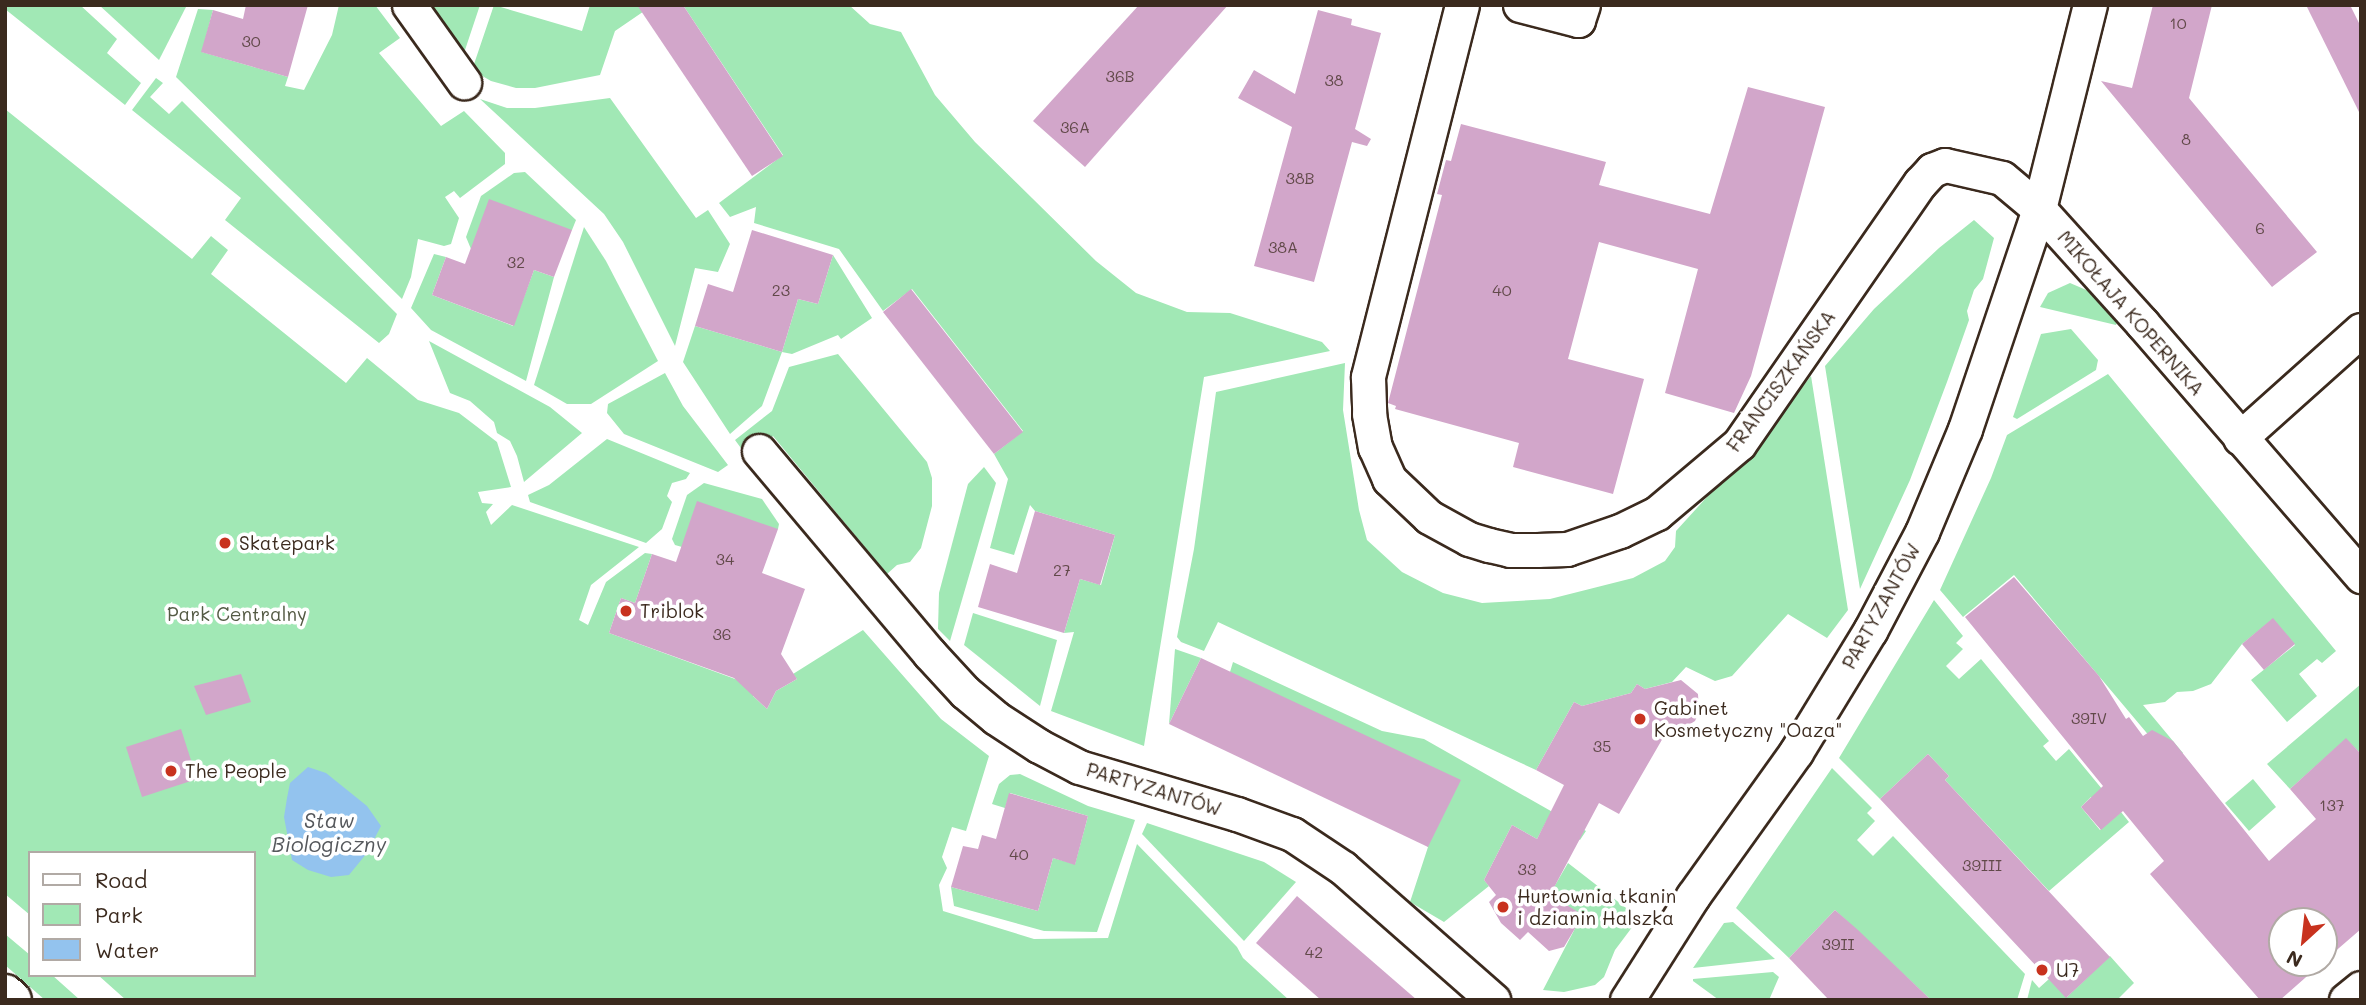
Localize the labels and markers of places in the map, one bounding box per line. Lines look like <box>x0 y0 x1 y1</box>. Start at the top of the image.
place label: Skatepark <box>239 532 335 554</box>
marker: Skatepark <box>217 535 233 551</box>
place label: Triblok <box>640 600 704 622</box>
marker: Triblok <box>618 603 634 619</box>
place label: Gabinet Kosmetyczny "Oaza" <box>1654 697 1842 741</box>
marker: Gabinet Kosmetyczny "Oaza" <box>1632 711 1648 727</box>
place label: The People <box>185 760 287 782</box>
marker: The People <box>163 763 179 779</box>
place label: Hurtownia tkanin i dzianin Halszka <box>1517 885 1676 929</box>
marker: Hurtownia tkanin i dzianin Halszka <box>1495 899 1511 915</box>
place label: U7 <box>2056 959 2079 981</box>
marker: U7 <box>2034 962 2050 978</box>

